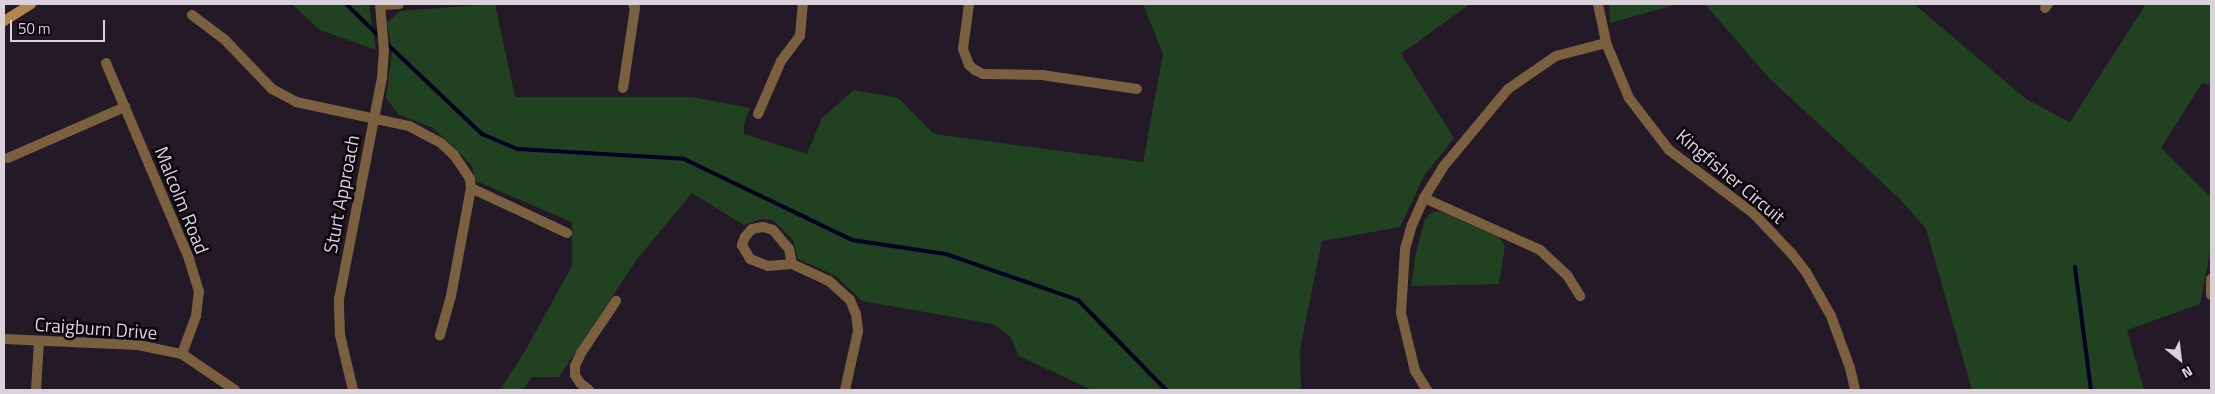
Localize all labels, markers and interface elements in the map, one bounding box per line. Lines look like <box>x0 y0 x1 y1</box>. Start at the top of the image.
scale bar <box>12 10 108 42</box>
text: 50 m <box>18 17 51 40</box>
street label: Kingfisher Circuit <box>1672 124 1790 228</box>
street label: Sturt Approach <box>318 133 364 255</box>
street label: Malcolm Road <box>150 143 214 257</box>
street label: Craigburn Drive <box>34 312 158 344</box>
north arrow <box>2155 334 2205 384</box>
text: N <box>2178 361 2197 384</box>

